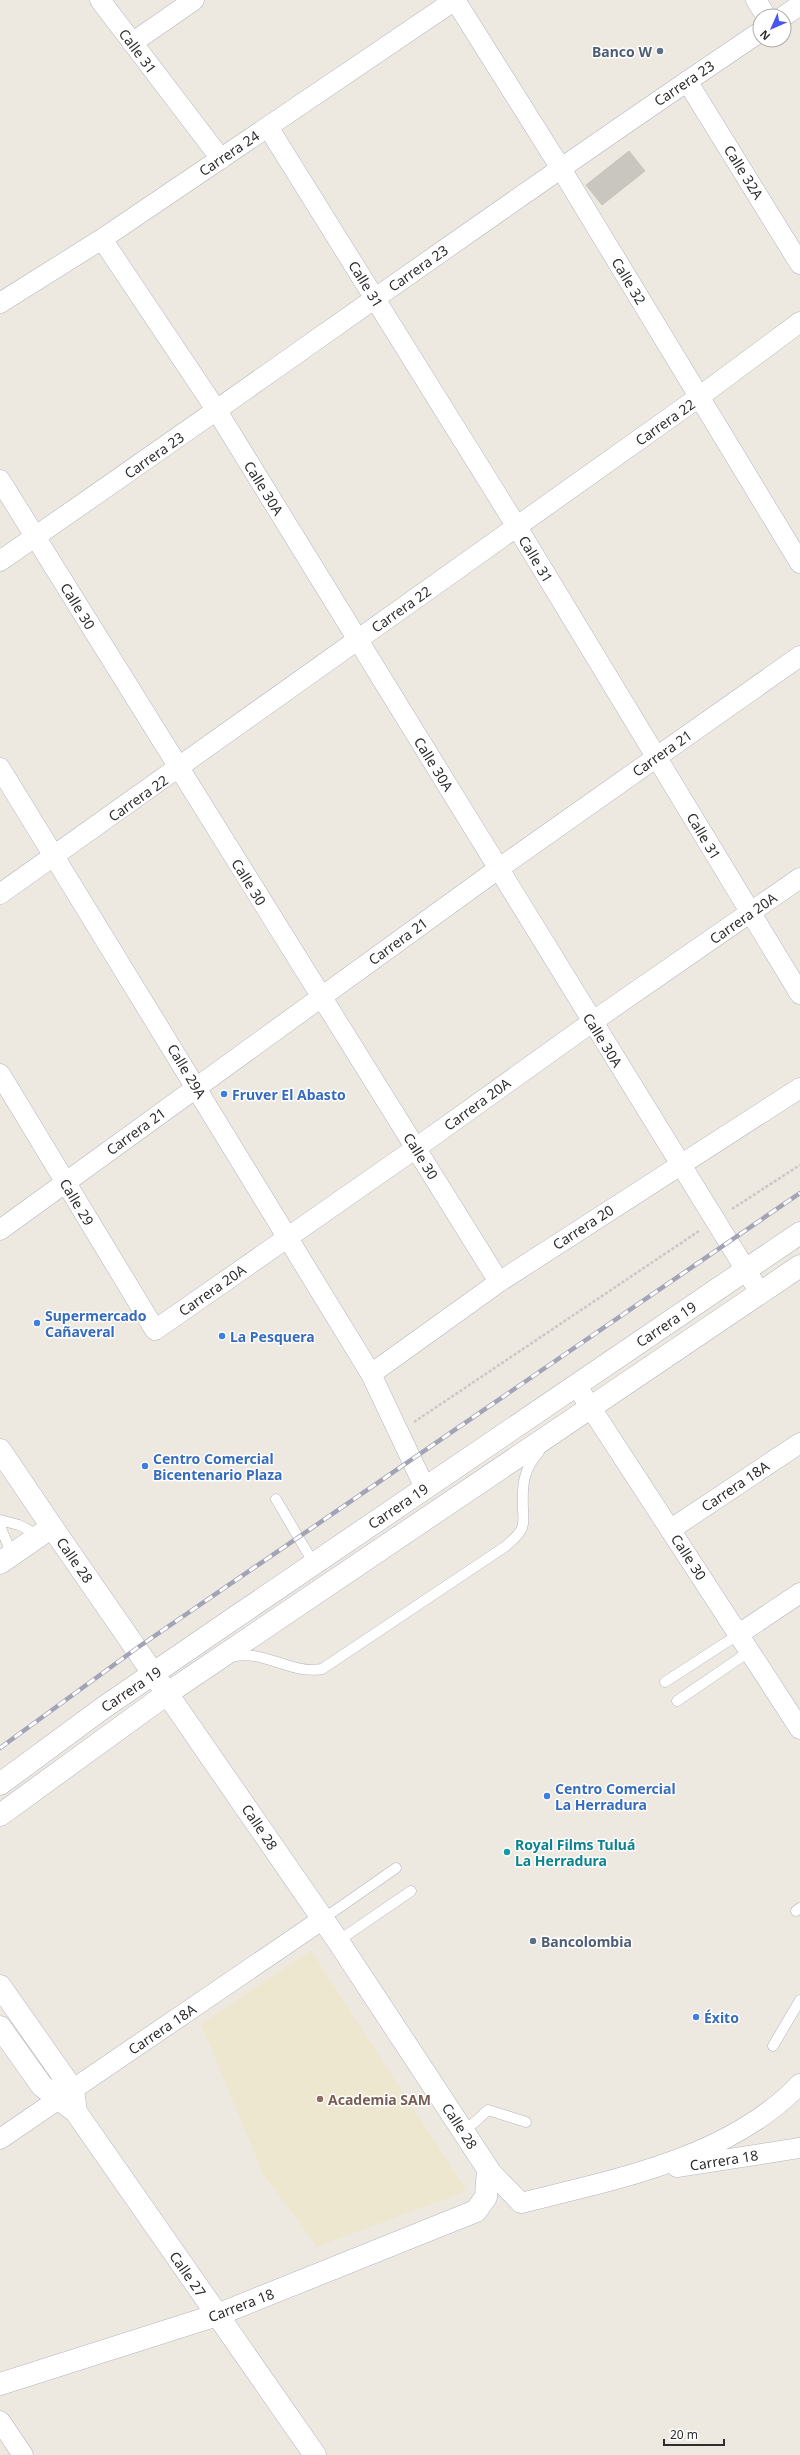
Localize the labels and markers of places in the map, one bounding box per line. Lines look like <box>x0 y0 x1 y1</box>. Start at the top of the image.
place label: Banco W <box>592 42 652 61</box>
marker: Banco W <box>655 46 665 56</box>
place label: Fruver El Abasto <box>232 1085 346 1104</box>
marker: Fruver El Abasto <box>219 1089 229 1099</box>
place label: Supermercado Cañaveral <box>45 1306 147 1341</box>
marker: Supermercado Cañaveral <box>32 1318 42 1328</box>
place label: La Pesquera <box>230 1327 315 1346</box>
marker: La Pesquera <box>217 1331 227 1341</box>
place label: Centro Comercial Bicentenario Plaza <box>153 1449 282 1484</box>
marker: Centro Comercial Bicentenario Plaza <box>140 1461 150 1471</box>
place label: Centro Comercial La Herradura <box>555 1779 676 1814</box>
marker: Centro Comercial La Herradura <box>542 1791 552 1801</box>
place label: Royal Films Tuluá La Herradura <box>515 1835 635 1870</box>
marker: Royal Films Tuluá La Herradura <box>502 1847 512 1857</box>
place label: Bancolombia <box>541 1932 632 1951</box>
marker: Bancolombia <box>528 1936 538 1946</box>
place label: Éxito <box>704 2008 739 2027</box>
marker: Éxito <box>691 2012 701 2022</box>
place label: Academia SAM <box>328 2090 431 2109</box>
marker: Academia SAM <box>315 2094 325 2104</box>

